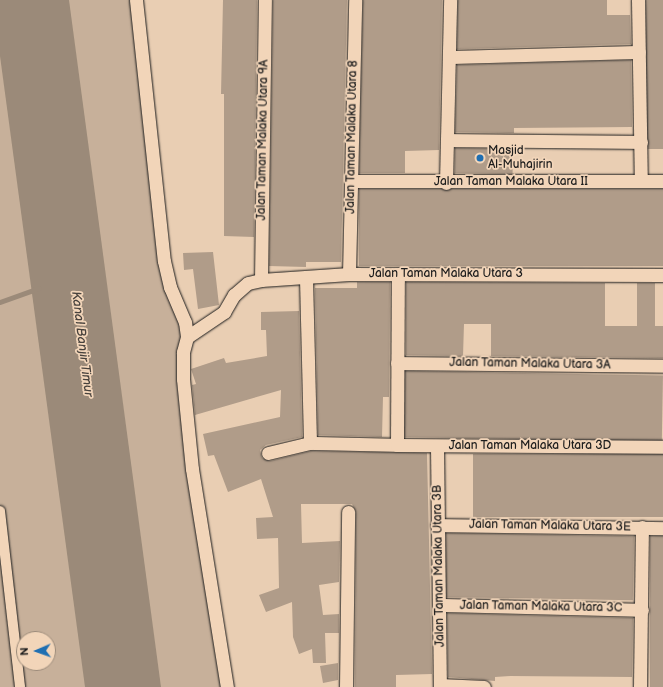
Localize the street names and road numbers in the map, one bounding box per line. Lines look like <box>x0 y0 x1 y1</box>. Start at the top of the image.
street label: Jalan Taman Malaka Utara 9A <box>254 59 272 221</box>
street label: Jalan Taman Malaka Utara 8 <box>343 60 361 214</box>
street label: Jalan Taman Malaka Utara II <box>434 175 588 189</box>
street label: Jalan Taman Malaka Utara 3 <box>369 267 523 281</box>
street label: Jalan Taman Malaka Utara 3A <box>449 355 611 373</box>
street label: Jalan Taman Malaka Utara 3D <box>448 439 612 453</box>
street label: Jalan Taman Malaka Utara 3B <box>430 485 448 647</box>
street label: Jalan Taman Malaka Utara 3E <box>469 517 631 535</box>
street label: Jalan Taman Malaka Utara 3C <box>459 598 623 616</box>

